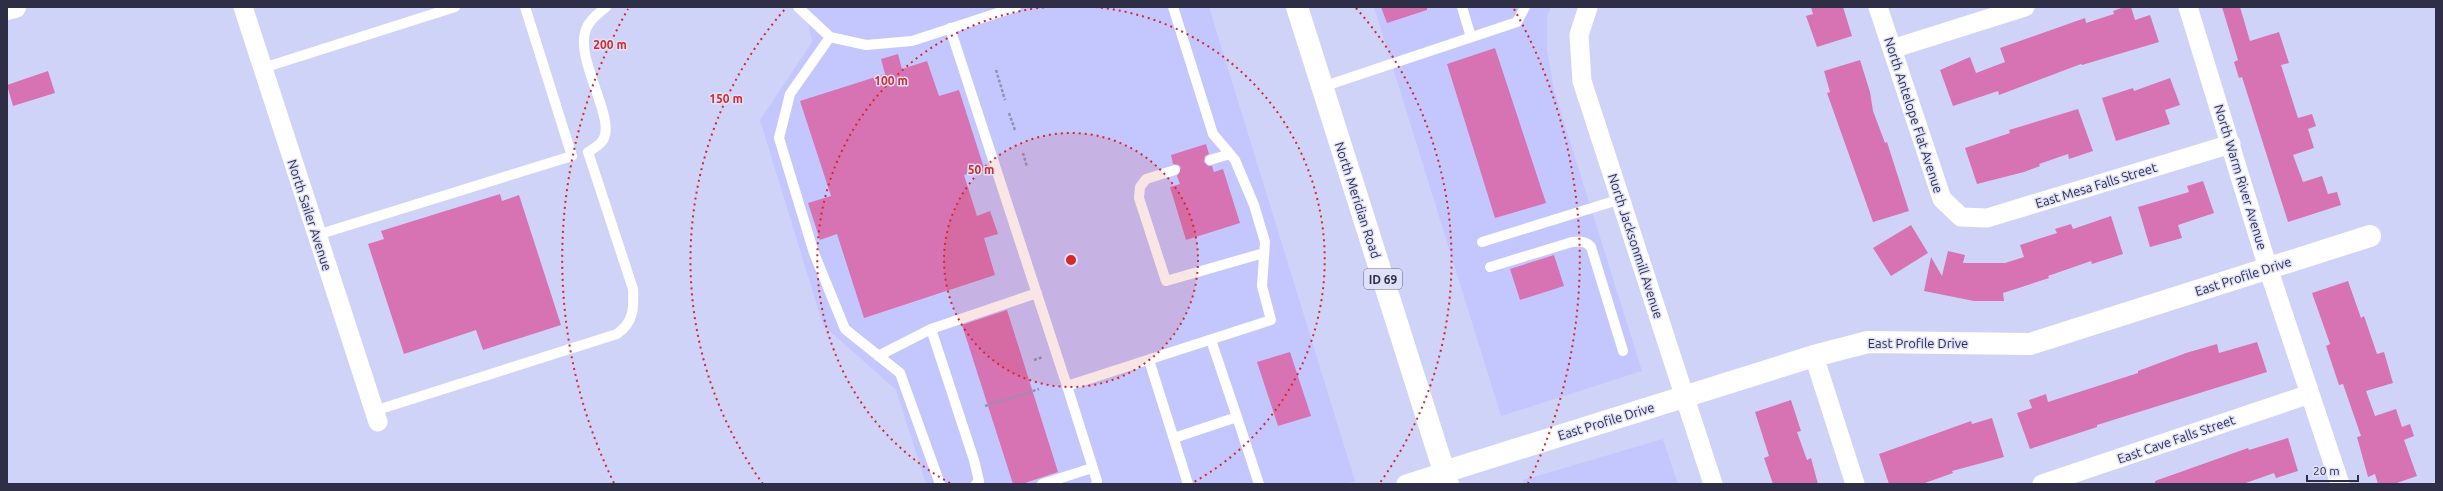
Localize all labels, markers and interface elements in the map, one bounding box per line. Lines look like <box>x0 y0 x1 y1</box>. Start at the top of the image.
street label: North Antelope Flat Avenue <box>1882 35 1946 195</box>
text: 200 m <box>593 38 627 51</box>
text: 100 m <box>874 74 908 87</box>
text: 150 m <box>709 92 743 105</box>
street label: North Warm River Avenue <box>2212 103 2270 251</box>
street label: North Meridian Road <box>1333 140 1383 260</box>
street label: North Sailer Avenue <box>285 158 335 272</box>
street label: East Mesa Falls Street <box>2034 160 2158 210</box>
text: 50 m <box>968 163 994 176</box>
street label: North Jacksonmill Avenue <box>1606 172 1666 320</box>
centre of rings <box>1064 253 1078 267</box>
street label: East Profile Drive <box>2193 254 2293 298</box>
road number: ID 69 <box>1364 269 1402 289</box>
street label: East Profile Drive <box>1868 336 1968 350</box>
street label: East Profile Drive <box>1556 400 1656 442</box>
street label: East Cave Falls Street <box>2115 412 2237 466</box>
scale bar <box>2307 457 2358 483</box>
text: 20 m <box>2313 464 2340 477</box>

